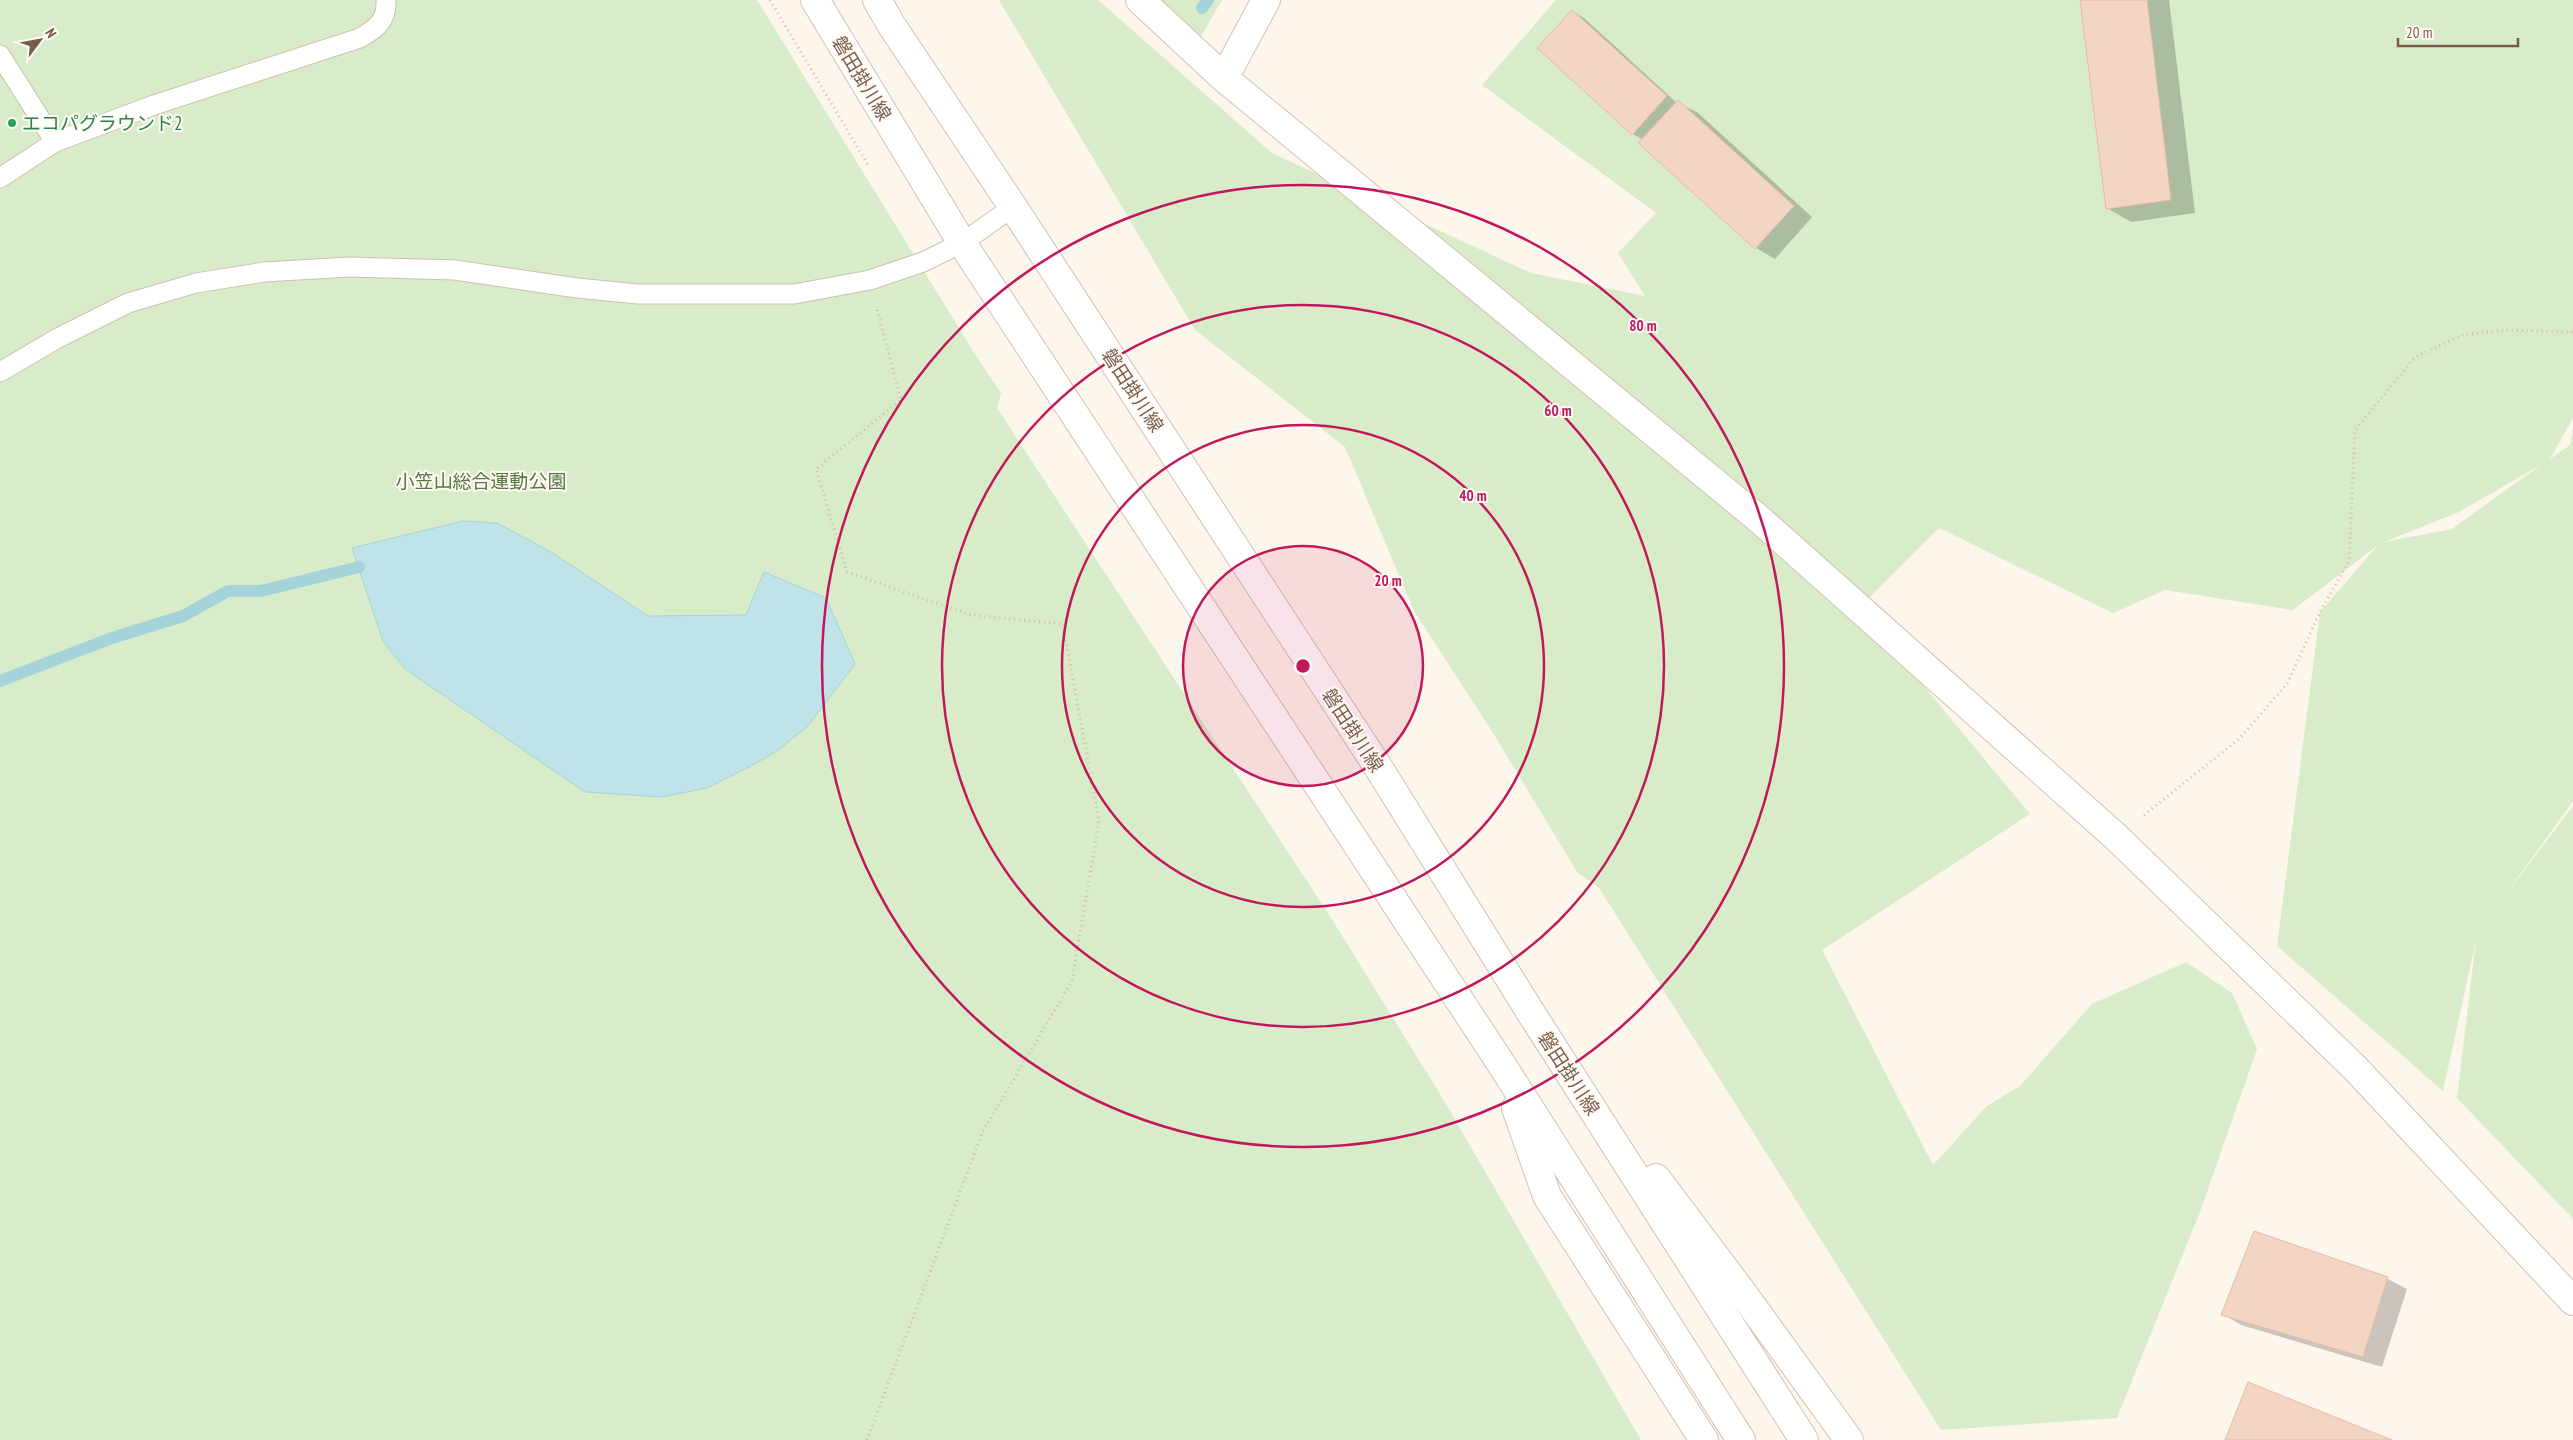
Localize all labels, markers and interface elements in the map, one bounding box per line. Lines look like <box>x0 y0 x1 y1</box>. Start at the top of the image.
north arrow <box>15 15 65 65</box>
scale bar <box>2398 15 2518 47</box>
text: 20 m <box>2406 23 2432 42</box>
text: N <box>41 25 61 41</box>
street label: 磐田掛川線 <box>827 31 897 125</box>
place label: エコパグラウンド2 <box>22 111 183 135</box>
marker: エコパグラウンド2 <box>6 117 18 129</box>
text: 80 m <box>1629 316 1657 335</box>
street label: 磐田掛川線 <box>1097 344 1169 436</box>
text: 60 m <box>1544 401 1572 420</box>
park label: 小笠山総合運動公園 <box>395 469 567 493</box>
text: 40 m <box>1459 486 1487 505</box>
text: 20 m <box>1374 571 1402 590</box>
centre of rings <box>1294 657 1312 675</box>
street label: 磐田掛川線 <box>1317 684 1389 776</box>
street label: 磐田掛川線 <box>1533 1027 1605 1119</box>

